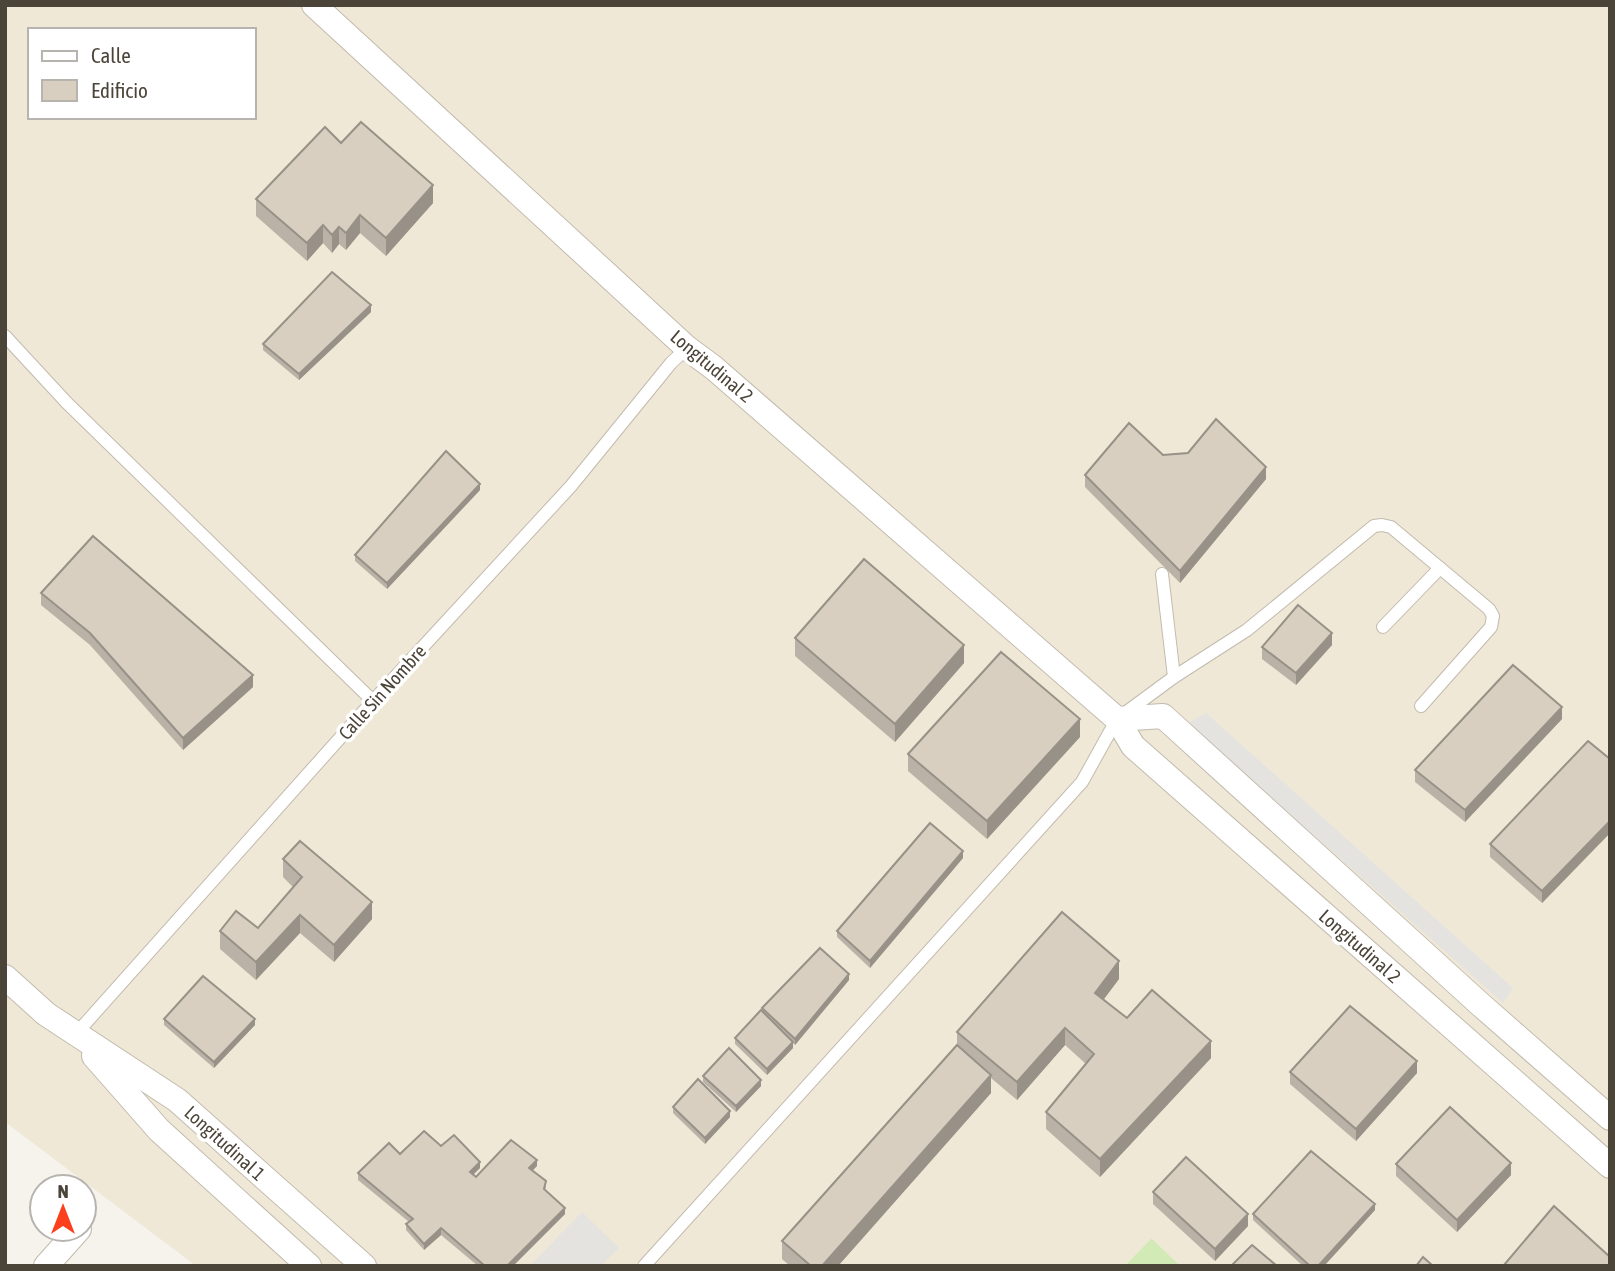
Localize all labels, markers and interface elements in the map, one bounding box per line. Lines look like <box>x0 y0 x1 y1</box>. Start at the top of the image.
legend <box>28 28 256 119</box>
text: Calle <box>91 43 131 67</box>
text: Edificio <box>91 78 148 102</box>
street label: Longitudinal 2 <box>666 325 758 407</box>
street label: Calle Sin Nombre <box>334 640 430 744</box>
street label: Longitudinal 2 <box>1315 905 1405 987</box>
street label: Longitudinal 1 <box>180 1101 270 1185</box>
north arrow <box>28 1173 98 1243</box>
text: N <box>57 1180 69 1202</box>

